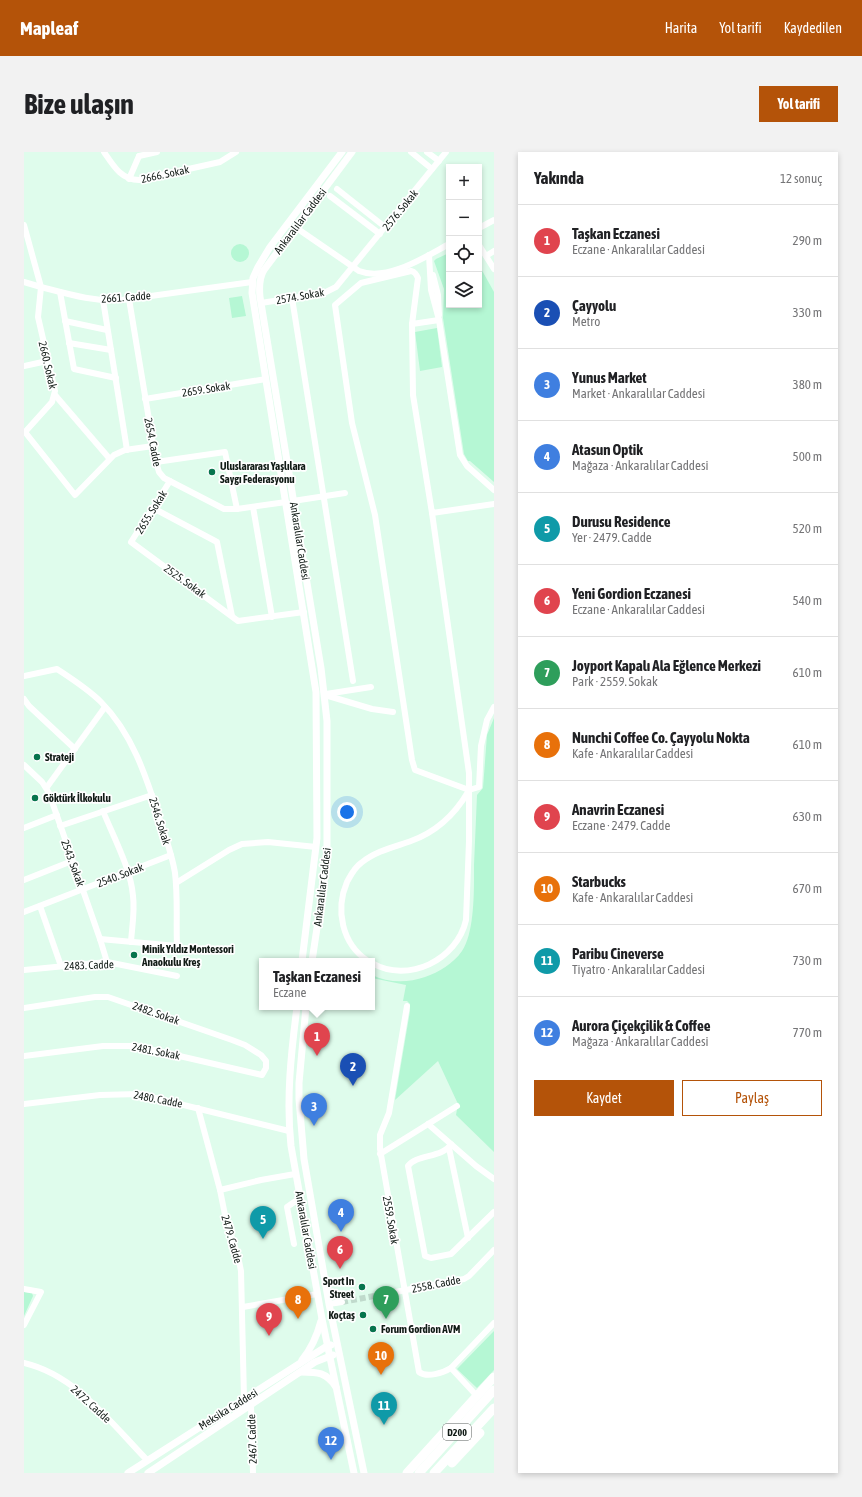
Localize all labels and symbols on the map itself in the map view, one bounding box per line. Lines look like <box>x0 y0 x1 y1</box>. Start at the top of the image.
street label: 2666. Sokak <box>140 163 190 185</box>
street label: Ankaralılar Caddesi <box>271 186 329 256</box>
street label: 2576. Sokak <box>380 187 420 233</box>
street label: 2574. Sokak <box>275 286 325 306</box>
street label: 2661. Cadde <box>101 289 151 305</box>
street label: 2660. Sokak <box>37 340 59 390</box>
street label: 2659. Sokak <box>181 379 231 399</box>
street label: 2654. Cadde <box>142 416 164 468</box>
place label: Uluslararası Yaşlılara Saygı Federasyonu <box>220 460 306 485</box>
marker: Uluslararası Yaşlılara Saygı Federasyonu <box>207 467 217 477</box>
street label: 2655. Sokak <box>133 488 169 536</box>
street label: Ankaralılar Caddesi <box>288 501 312 581</box>
street label: 2525. Sokak <box>162 562 208 600</box>
place label: Strateji <box>45 751 75 763</box>
marker: Strateji <box>32 752 42 762</box>
place label: Göktürk İlkokulu <box>43 792 111 804</box>
marker: Göktürk İlkokulu <box>30 793 40 803</box>
street label: 2546. Sokak <box>147 796 173 846</box>
your location <box>337 802 357 822</box>
street label: 2543. Sokak <box>59 838 87 888</box>
street label: Ankaralılar Caddesi <box>311 847 333 927</box>
street label: 2540. Sokak <box>95 861 145 889</box>
place label: Minik Yıldız Montessori Anaokulu Kreş <box>141 943 234 968</box>
marker: Minik Yıldız Montessori Anaokulu Kreş <box>129 950 139 960</box>
street label: 2483. Cadde <box>64 958 114 972</box>
street label: 2482. Sokak <box>131 999 181 1027</box>
pin: 1 <box>304 1023 330 1056</box>
street label: 2481. Sokak <box>131 1040 181 1062</box>
pin: 2 <box>340 1053 366 1086</box>
street label: 2480. Cadde <box>132 1088 184 1110</box>
pin: 3 <box>301 1093 327 1126</box>
street label: Ankaralılar Caddesi <box>293 1190 319 1270</box>
street label: 2559. Sokak <box>381 1195 401 1245</box>
pin: 4 <box>328 1199 354 1232</box>
pin: 5 <box>250 1206 276 1239</box>
street label: 2479. Cadde <box>219 1213 245 1265</box>
pin: 6 <box>327 1236 353 1269</box>
street label: 2558. Cadde <box>410 1273 462 1295</box>
place label: Sport In Street <box>323 1275 355 1300</box>
marker: Sport In Street <box>357 1282 367 1292</box>
pin: 8 <box>285 1286 311 1319</box>
pin: 7 <box>373 1286 399 1319</box>
pin: 9 <box>256 1303 282 1336</box>
place label: Koçtaş <box>328 1309 355 1321</box>
marker: Koçtaş <box>358 1310 368 1320</box>
place label: Forum Gordion AVM <box>381 1323 460 1335</box>
marker: Forum Gordion AVM <box>368 1324 378 1334</box>
pin: 10 <box>368 1342 394 1375</box>
street label: 2472. Cadde <box>69 1383 113 1425</box>
street label: Meksika Caddesi <box>196 1386 260 1432</box>
pin: 11 <box>371 1392 397 1425</box>
street label: 2467. Cadde <box>245 1414 259 1464</box>
road number: D200 <box>443 1424 471 1440</box>
pin: 12 <box>318 1427 344 1460</box>

